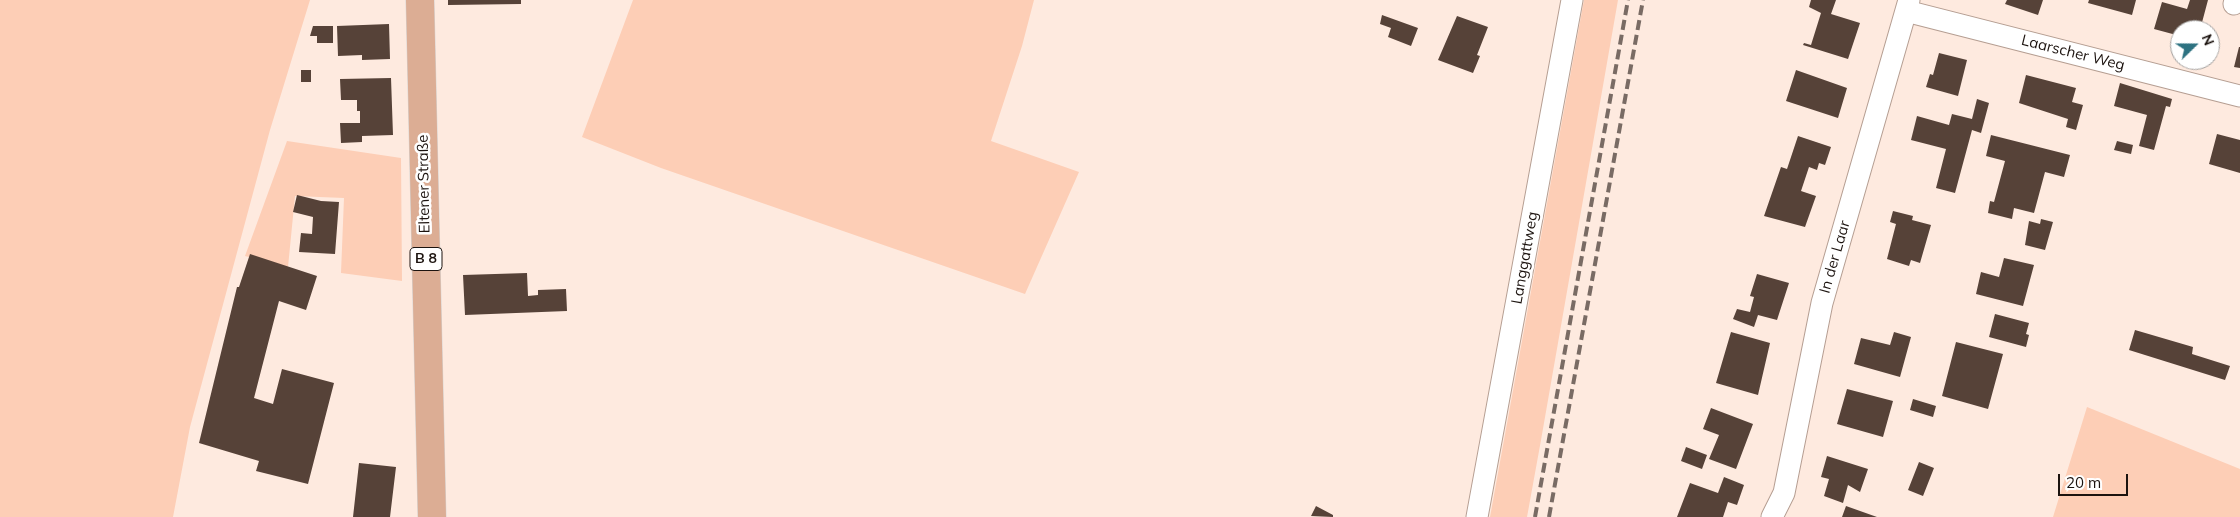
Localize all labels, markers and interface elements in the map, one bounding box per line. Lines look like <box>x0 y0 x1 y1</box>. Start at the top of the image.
north arrow <box>2170 20 2220 70</box>
street label: Laarscher Weg <box>2020 31 2126 75</box>
text: N <box>2198 31 2218 48</box>
street label: Eltener Straße <box>414 135 434 233</box>
street label: Langgattweg <box>1508 210 1542 306</box>
street label: In der Laar <box>1816 219 1854 295</box>
road number: B 8 <box>410 248 442 270</box>
scale bar <box>2060 464 2130 496</box>
text: 20 m <box>2066 473 2101 492</box>

